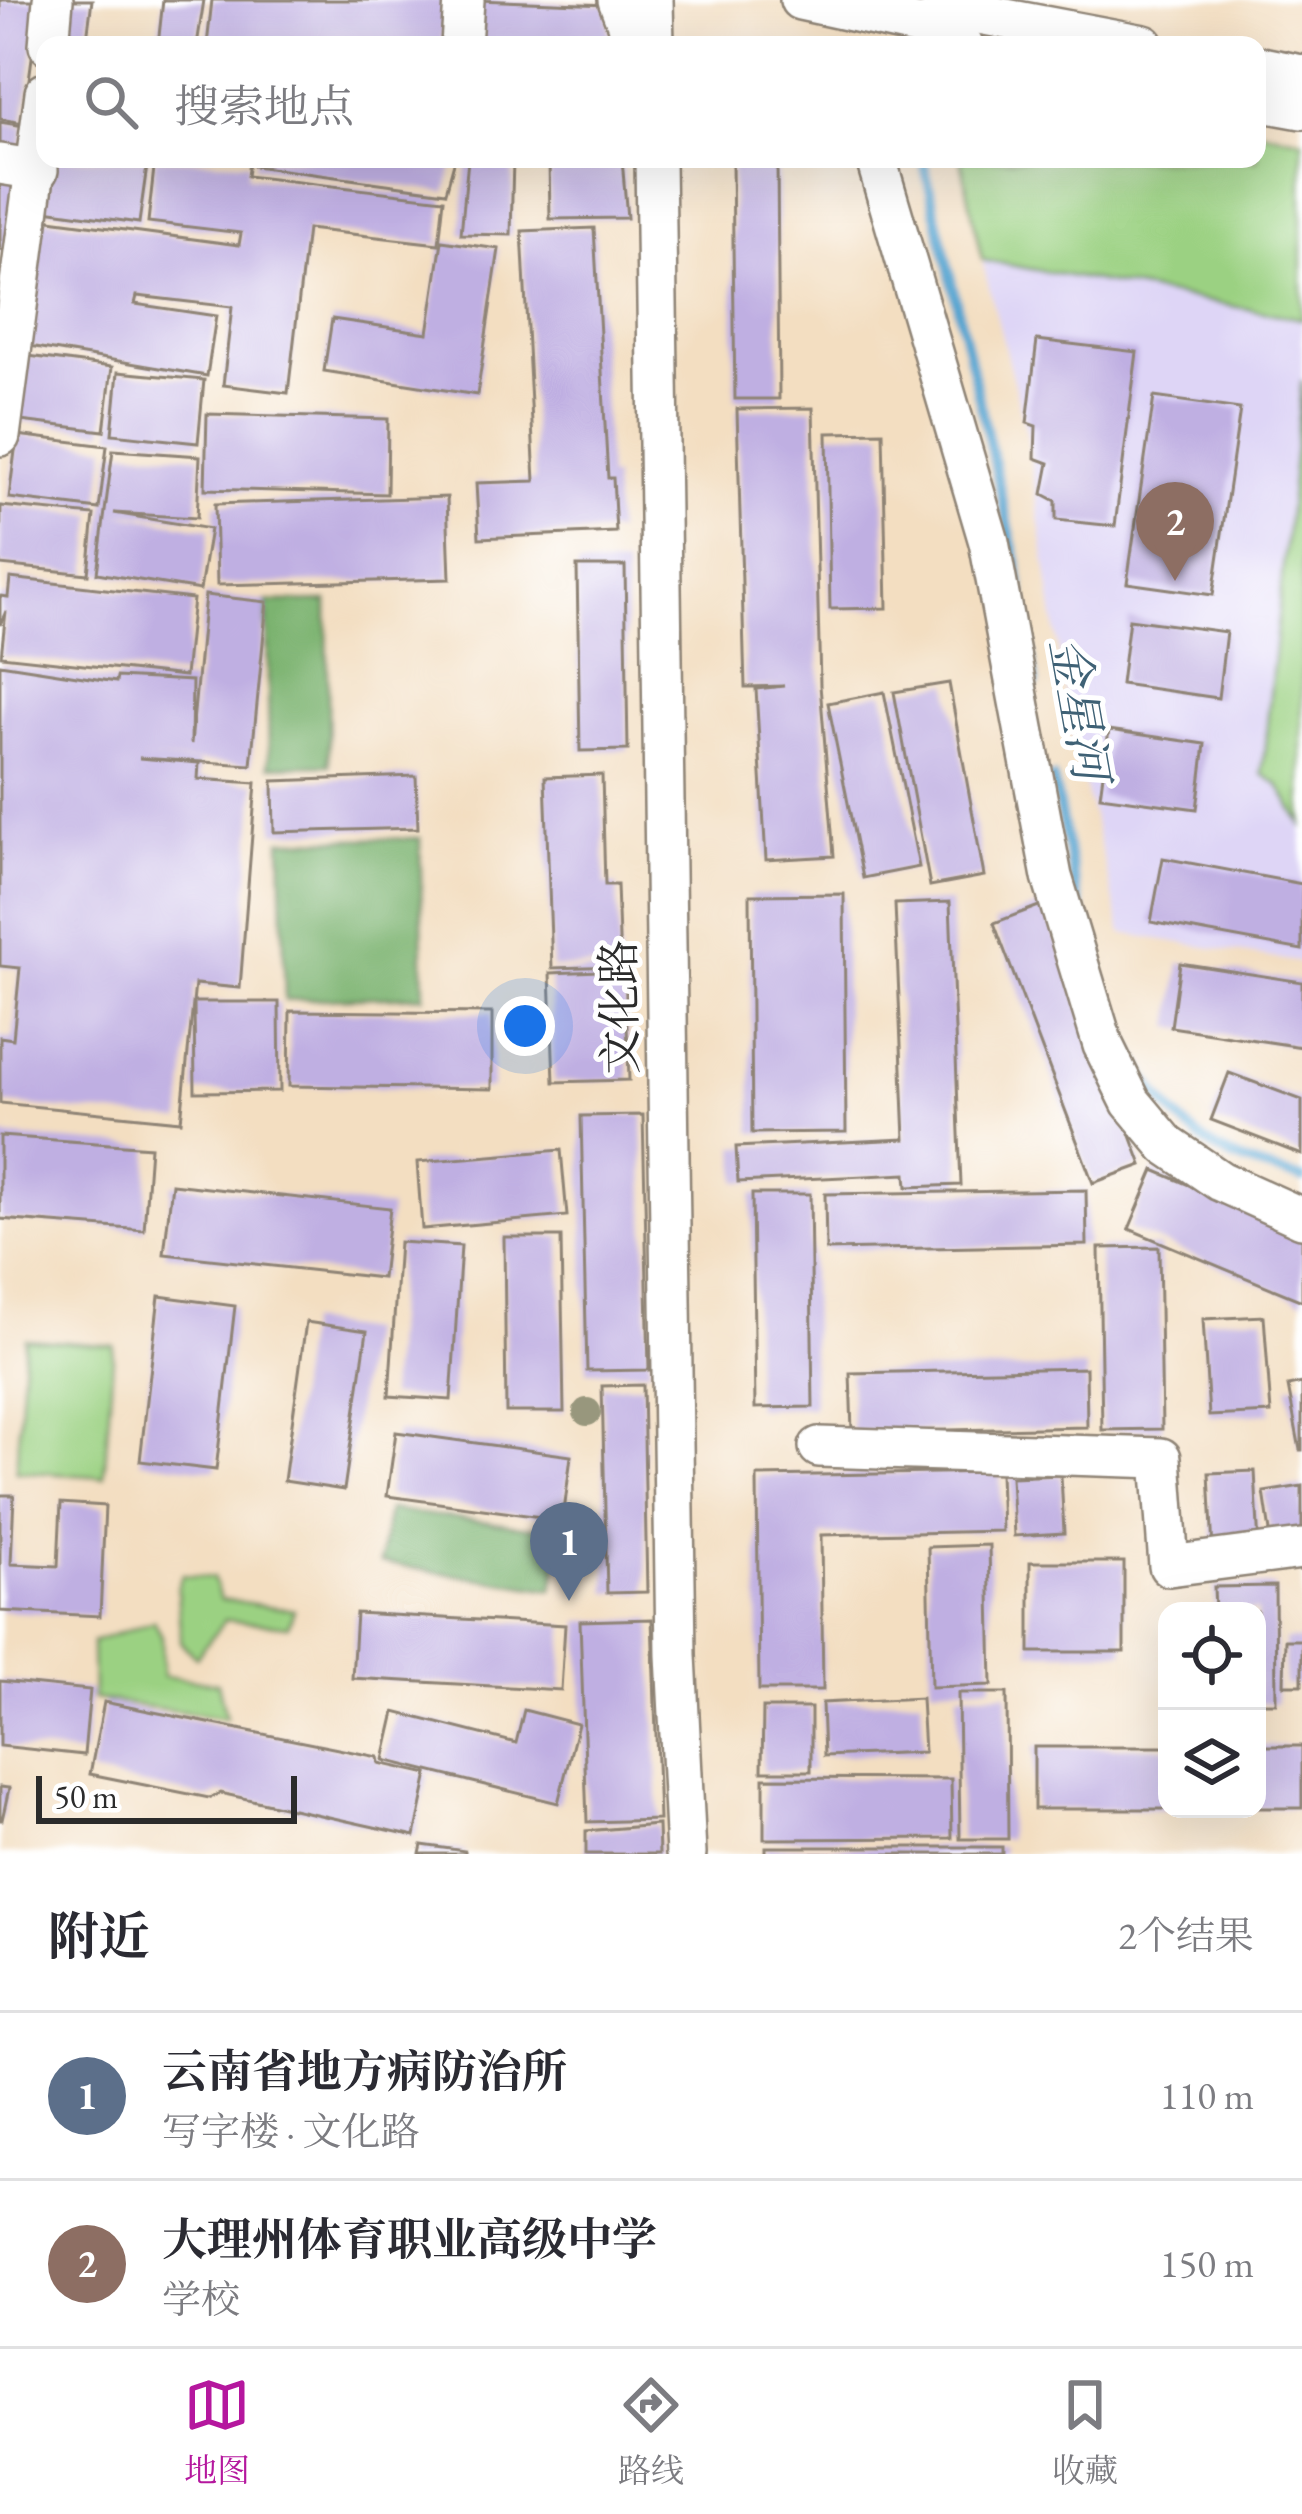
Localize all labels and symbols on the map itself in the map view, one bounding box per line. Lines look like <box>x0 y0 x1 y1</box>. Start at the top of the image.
pin: 2 <box>1136 482 1214 581</box>
water label: 金星河 <box>1037 633 1124 793</box>
street label: 文化路 <box>589 939 649 1075</box>
your location <box>495 996 555 1056</box>
pin: 1 <box>530 1502 608 1601</box>
scale bar <box>36 1770 297 1823</box>

